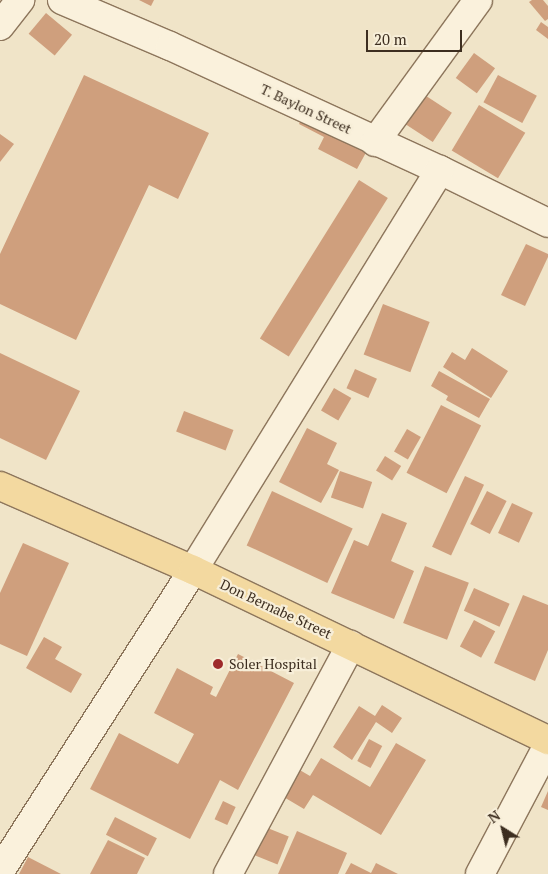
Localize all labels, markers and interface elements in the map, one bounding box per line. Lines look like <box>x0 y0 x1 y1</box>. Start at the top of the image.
scale bar <box>368 20 464 52</box>
text: 20 m <box>374 29 407 49</box>
street label: T. Baylon Street <box>258 80 354 138</box>
street label: Don Bernabe Street <box>218 576 334 642</box>
place label: Soler Hospital <box>229 656 317 672</box>
marker: Soler Hospital <box>211 657 225 671</box>
north arrow <box>478 804 528 854</box>
text: N <box>484 806 504 827</box>

